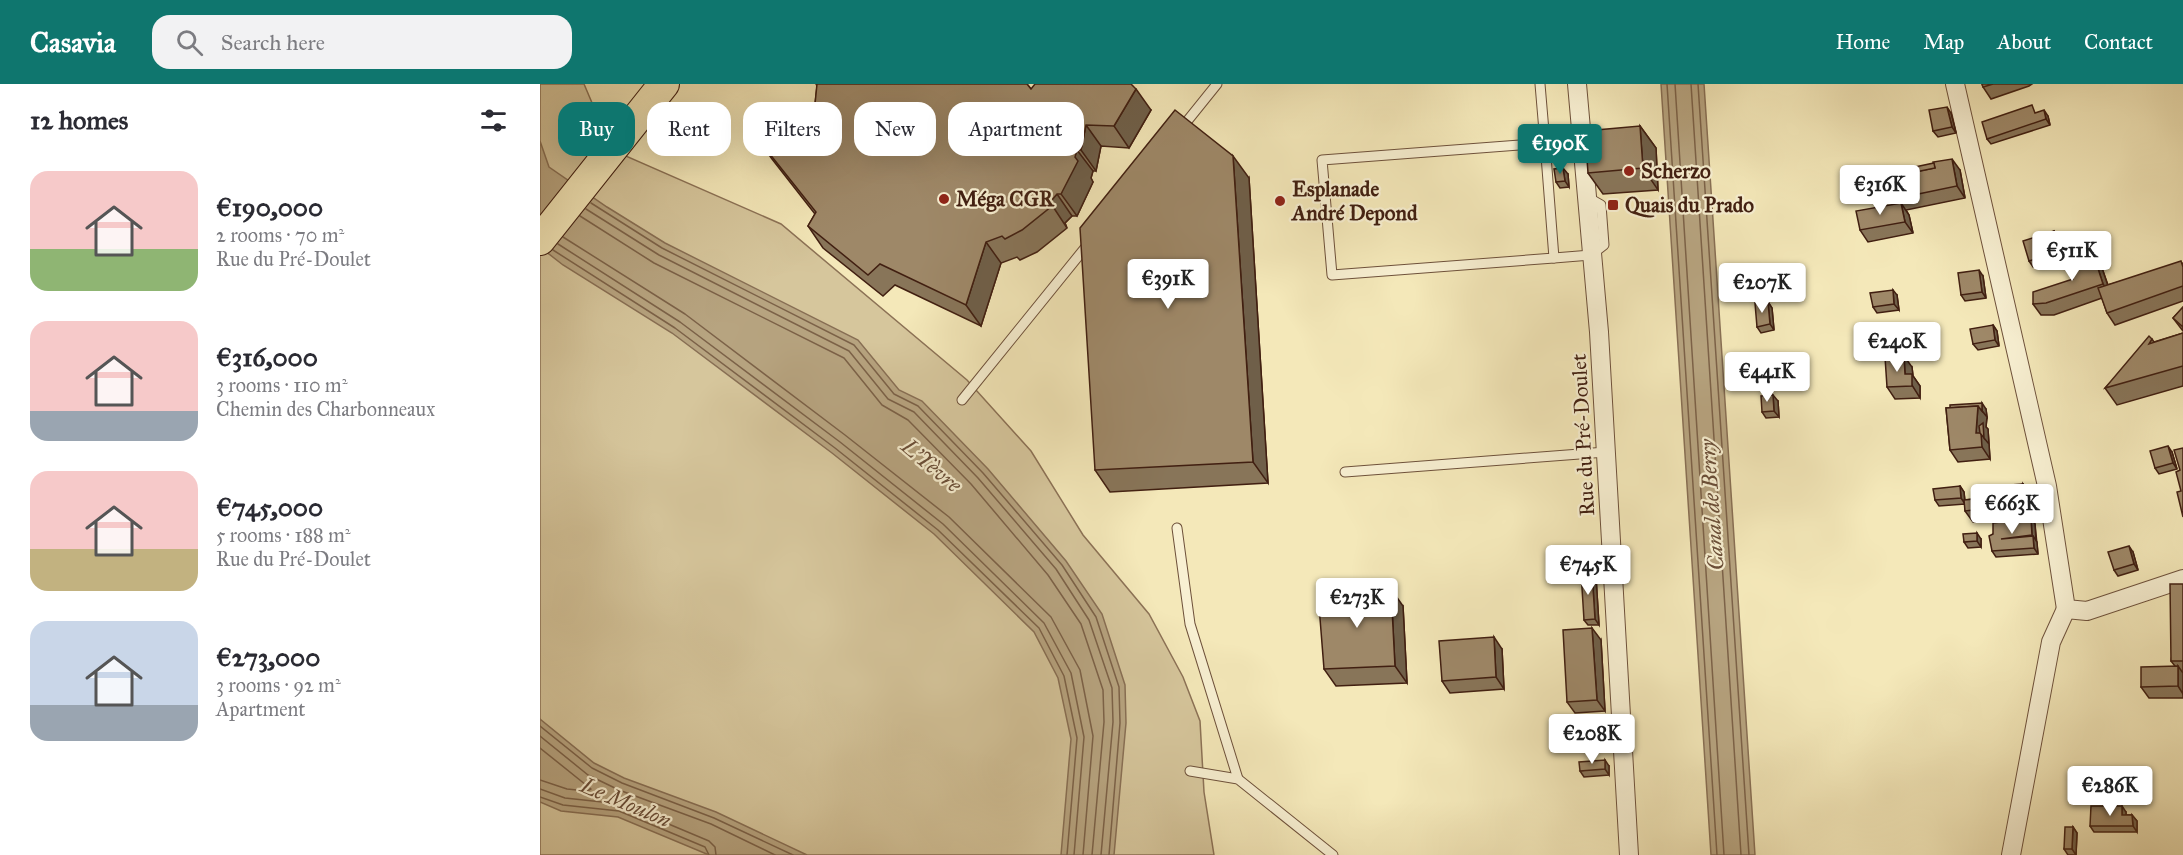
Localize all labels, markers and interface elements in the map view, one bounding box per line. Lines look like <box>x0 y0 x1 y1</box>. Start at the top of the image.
search box <box>152 15 572 69</box>
text: Casavia <box>30 25 116 60</box>
icon: search <box>173 26 206 59</box>
text: Search here <box>221 29 325 56</box>
text: Home <box>1835 29 1890 55</box>
text: Map <box>1923 29 1964 55</box>
text: About <box>1997 29 2051 55</box>
text: Contact <box>2084 29 2153 55</box>
chip: Buy <box>558 102 635 156</box>
chip: Rent <box>647 102 731 156</box>
chip: Filters <box>743 102 842 156</box>
chip: New <box>854 102 936 156</box>
chip: Apartment <box>948 102 1084 156</box>
text: 12 homes <box>30 104 128 136</box>
icon: filters <box>477 104 510 137</box>
pin: €190K <box>1518 124 1602 175</box>
text: €190K <box>1532 131 1588 155</box>
place label: Scherzo <box>1641 158 1711 184</box>
marker: Scherzo <box>1622 164 1636 178</box>
pin: €316K <box>1838 165 1922 216</box>
text: €316K <box>1854 172 1906 196</box>
place label: Esplanade André Depond <box>1290 176 1418 226</box>
place label: Méga CGR <box>956 186 1055 212</box>
text: €190,000 <box>216 191 323 223</box>
marker: Méga CGR <box>937 192 951 206</box>
place label: Quais du Prado <box>1625 192 1754 218</box>
marker: Esplanade André Depond <box>1273 194 1287 208</box>
icon: home <box>78 195 150 267</box>
marker: Quais du Prado <box>1606 198 1620 212</box>
text: 2 rooms · 70 m² <box>216 223 344 247</box>
pin: €511K <box>2030 231 2114 282</box>
text: €511K <box>2046 238 2098 262</box>
text: Rue du Pré-Doulet <box>216 247 371 271</box>
pin: €391K <box>1126 259 1210 310</box>
pin: €207K <box>1720 263 1804 314</box>
text: €391K <box>1142 266 1194 290</box>
text: €207K <box>1733 270 1791 294</box>
pin: €240K <box>1855 322 1939 373</box>
text: €240K <box>1868 329 1926 353</box>
text: €316,000 <box>216 341 318 373</box>
icon: home <box>78 345 150 417</box>
pin: €441K <box>1725 352 1809 403</box>
street label: Rue du Pré-Doulet <box>1566 353 1600 517</box>
text: €441K <box>1739 359 1795 383</box>
text: 3 rooms · 110 m² <box>216 373 347 397</box>
text: Chemin des Charbonneaux <box>216 397 435 421</box>
water label: L'Yèvre <box>895 432 968 499</box>
water label: Canal de Berry <box>1693 438 1730 572</box>
pin: €663K <box>1970 484 2054 535</box>
text: €745,000 <box>216 491 323 523</box>
text: €663K <box>1985 491 2039 515</box>
icon: home <box>78 495 150 567</box>
text: 5 rooms · 188 m² <box>216 523 351 547</box>
pin: €745K <box>1546 545 1630 596</box>
text: Rue du Pré-Doulet <box>216 547 371 571</box>
text: €745K <box>1560 552 1616 576</box>
pin: €273K <box>1315 578 1399 629</box>
text: €273K <box>1330 585 1384 609</box>
text: €273,000 <box>216 641 320 673</box>
icon: home <box>78 645 150 717</box>
text: 3 rooms · 92 m² <box>216 673 341 697</box>
text: Apartment <box>216 697 305 721</box>
pin: €208K <box>1550 714 1634 765</box>
text: €208K <box>1563 721 1621 745</box>
pin: €286K <box>2068 766 2152 817</box>
water label: Le Moulon <box>576 771 675 834</box>
text: €286K <box>2081 773 2139 797</box>

